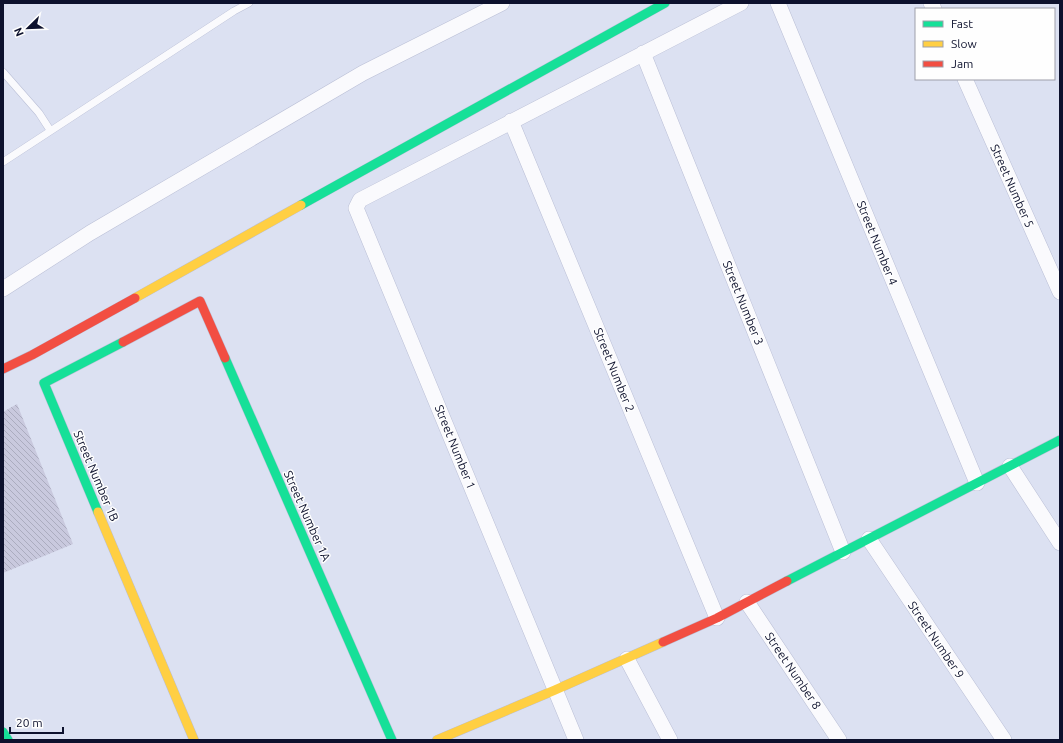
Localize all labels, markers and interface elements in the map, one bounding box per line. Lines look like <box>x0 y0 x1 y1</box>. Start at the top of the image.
north arrow <box>8 8 48 48</box>
legend <box>915 8 1055 80</box>
text: Fast <box>951 17 973 30</box>
text: N <box>12 26 26 38</box>
text: Slow <box>951 37 977 50</box>
text: Jam <box>951 57 973 70</box>
street label: Street Number 5 <box>988 142 1037 229</box>
street label: Street Number 4 <box>855 199 900 287</box>
street label: Street Number 3 <box>721 259 766 347</box>
street label: Street Number 2 <box>592 326 637 414</box>
street label: Street Number 1 <box>433 403 478 491</box>
street label: Street Number 1B <box>71 428 121 523</box>
street label: Street Number 1A <box>282 469 333 563</box>
street label: Street Number 9 <box>906 599 967 681</box>
street label: Street Number 8 <box>763 630 824 712</box>
scale bar <box>10 709 63 735</box>
text: 20 m <box>16 716 43 729</box>

